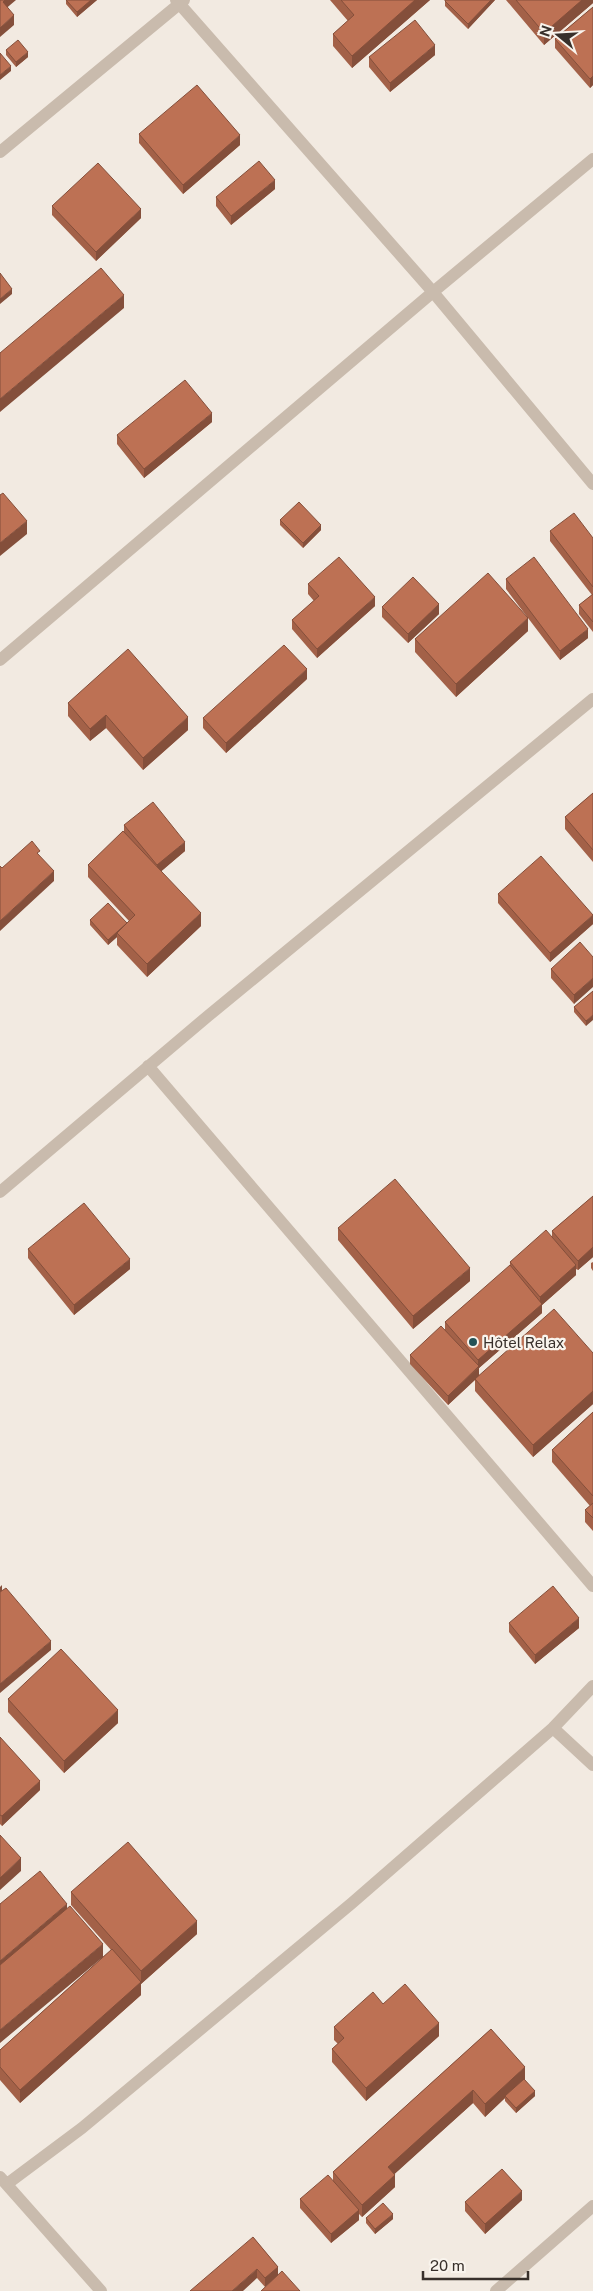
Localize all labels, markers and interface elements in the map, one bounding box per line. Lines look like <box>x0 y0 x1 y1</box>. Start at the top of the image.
north arrow <box>533 10 583 60</box>
text: N <box>536 23 555 39</box>
place label: Hôtel Relax <box>483 1334 564 1351</box>
marker: Hôtel Relax <box>467 1336 479 1348</box>
scale bar <box>423 2248 528 2280</box>
text: 20 m <box>430 2257 465 2274</box>

